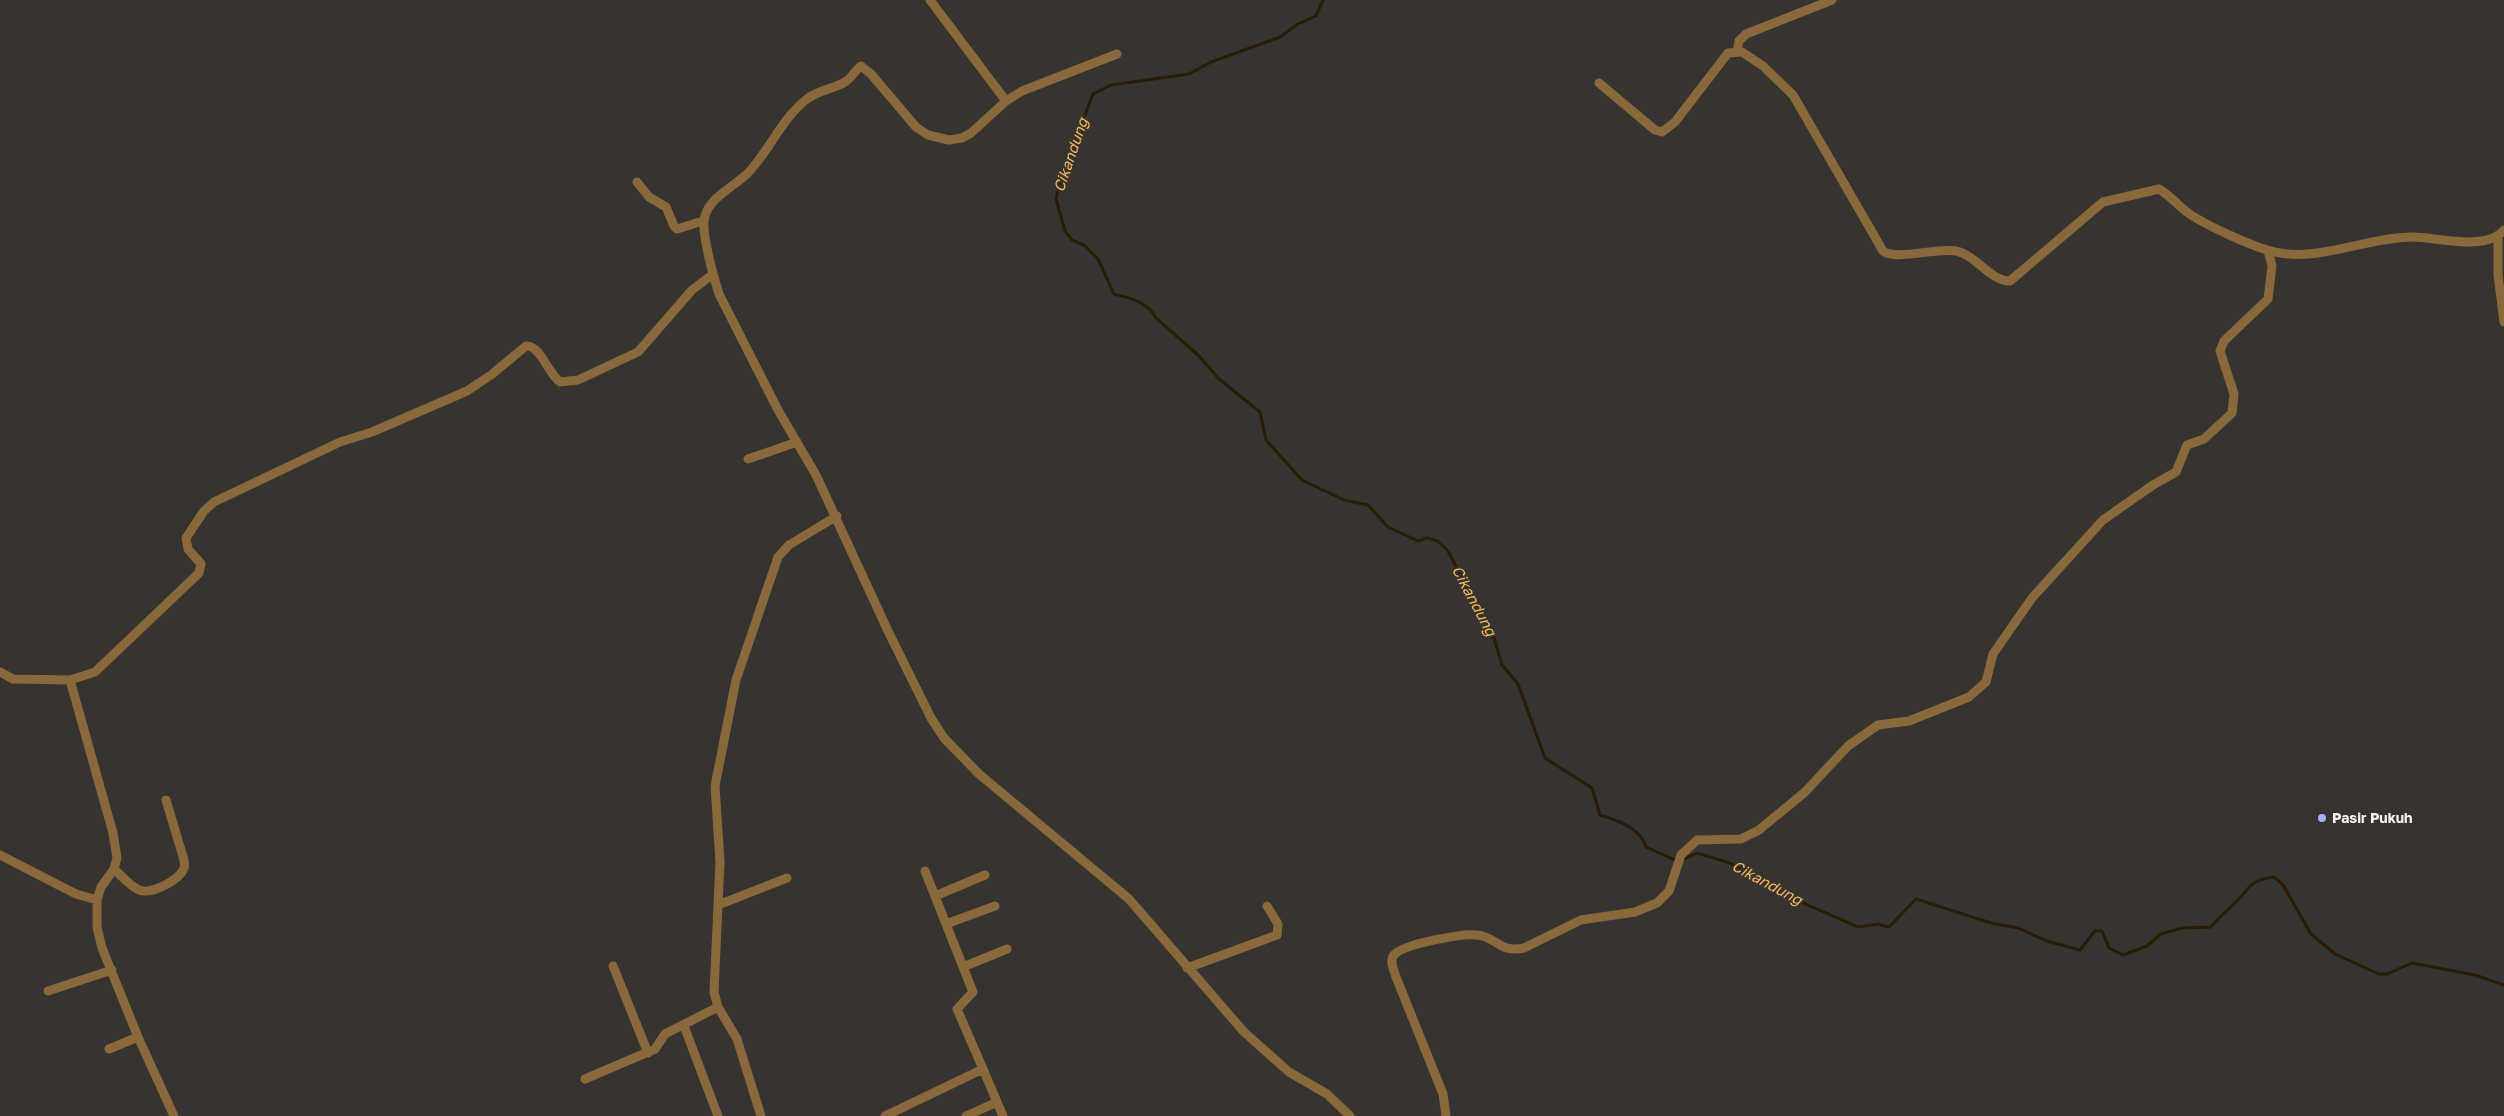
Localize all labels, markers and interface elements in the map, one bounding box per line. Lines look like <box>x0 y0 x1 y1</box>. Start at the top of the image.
water label: Cikandung <box>1049 114 1093 194</box>
water label: Cikandung <box>1448 562 1502 641</box>
place label: Pasir Pukuh <box>2332 809 2413 826</box>
marker: Pasir Pukuh <box>2316 812 2328 824</box>
water label: Cikandung <box>1729 856 1807 910</box>

